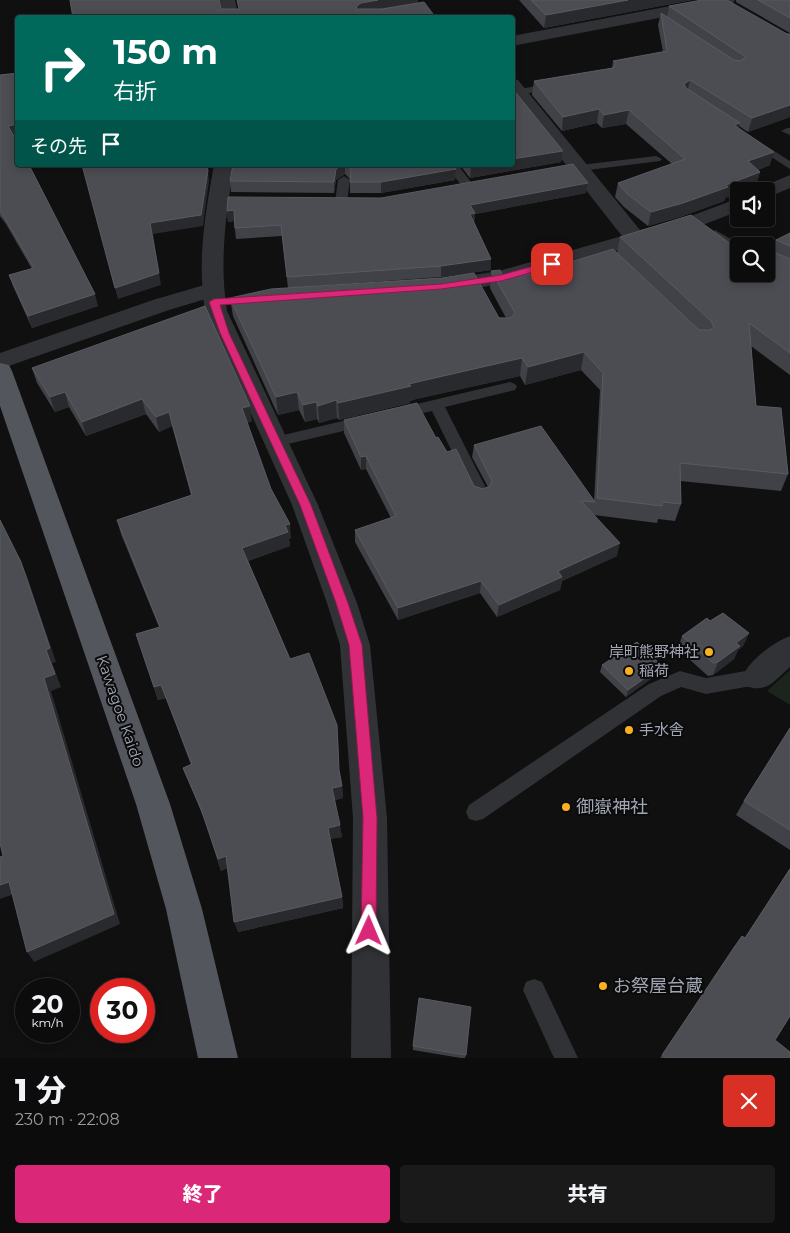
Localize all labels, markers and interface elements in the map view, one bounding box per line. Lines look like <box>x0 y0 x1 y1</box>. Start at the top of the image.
text: 150 m <box>113 30 218 73</box>
icon: right <box>30 35 95 100</box>
text: 右折 <box>113 78 157 105</box>
icon: arrive <box>97 130 125 158</box>
text: その先 <box>30 135 87 158</box>
map controls <box>730 182 775 282</box>
button: sound <box>730 182 775 227</box>
button: search <box>730 237 775 282</box>
pin <box>531 243 573 285</box>
icon: arrive <box>538 250 566 278</box>
place label: 岸町熊野神社 <box>609 642 699 661</box>
marker: 岸町熊野神社 <box>703 646 715 658</box>
street label: Kawagoe Kaido <box>93 653 148 769</box>
place label: 稲荷 <box>639 661 669 680</box>
marker: 稲荷 <box>623 665 635 677</box>
place label: 手水舎 <box>639 720 684 739</box>
marker: 手水舎 <box>623 724 635 736</box>
place label: 御嶽神社 <box>576 796 648 818</box>
marker: 御嶽神社 <box>560 801 572 813</box>
position arrow <box>342 904 394 956</box>
place label: お祭屋台蔵 <box>613 975 703 997</box>
speed limit sign: 30 <box>90 978 155 1043</box>
marker: お祭屋台蔵 <box>597 980 609 992</box>
text: 20 <box>32 989 63 1019</box>
text: km/h <box>31 1015 64 1030</box>
text: 1 分 <box>15 1072 66 1109</box>
button: close <box>723 1075 775 1127</box>
text: 230 m · 22:08 <box>15 1110 120 1129</box>
button: 終了 <box>15 1165 390 1223</box>
button: 共有 <box>400 1165 775 1223</box>

